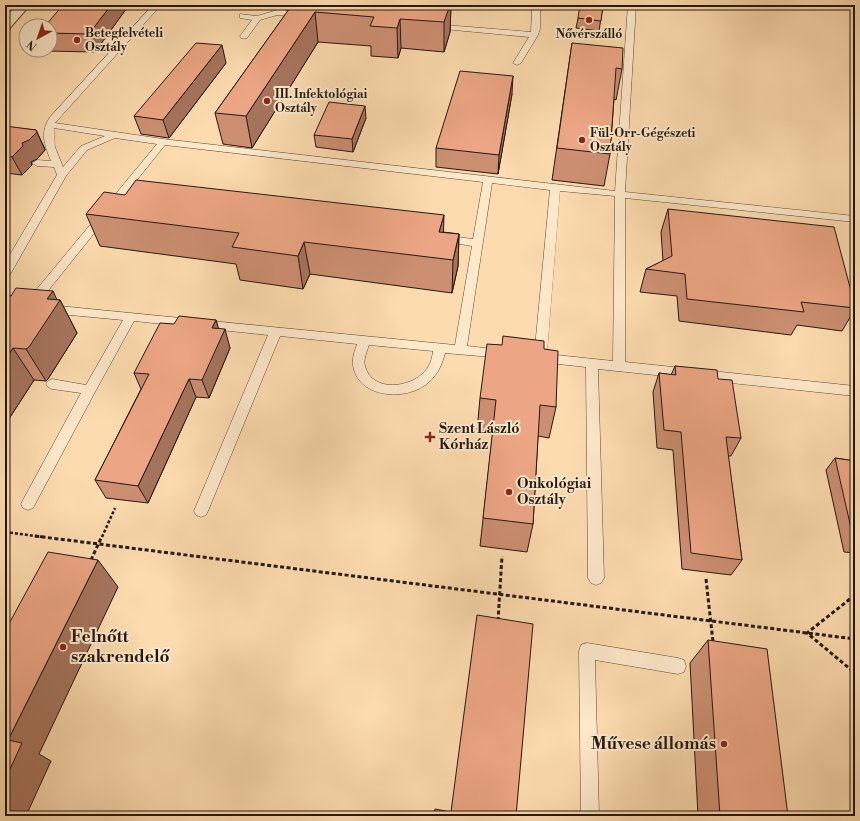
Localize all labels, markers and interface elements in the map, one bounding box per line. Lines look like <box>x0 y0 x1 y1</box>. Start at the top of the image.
marker: Nővérszálló <box>584 15 594 25</box>
north arrow <box>18 18 58 58</box>
place label: Betegfelvételi Osztály <box>85 26 163 55</box>
place label: Nővérszálló <box>556 27 622 42</box>
marker: Betegfelvételi Osztály <box>72 35 82 45</box>
text: N <box>24 37 40 53</box>
place label: III. Infektológiai Osztály <box>275 87 368 116</box>
marker: III. Infektológiai Osztály <box>262 96 272 106</box>
place label: Fül-Orr-Gégészeti Osztály <box>590 126 696 155</box>
marker: Fül-Orr-Gégészeti Osztály <box>577 135 587 145</box>
place label: Szent László Kórház <box>439 420 520 454</box>
marker: Szent László Kórház <box>424 431 436 443</box>
place label: Onkológiai Osztály <box>517 475 592 509</box>
marker: Onkológiai Osztály <box>504 487 514 497</box>
place label: Felnőtt szakrendelő <box>71 626 171 668</box>
marker: Felnőtt szakrendelő <box>58 642 68 652</box>
place label: Művese állomás <box>591 733 716 755</box>
marker: Művese állomás <box>719 739 729 749</box>

